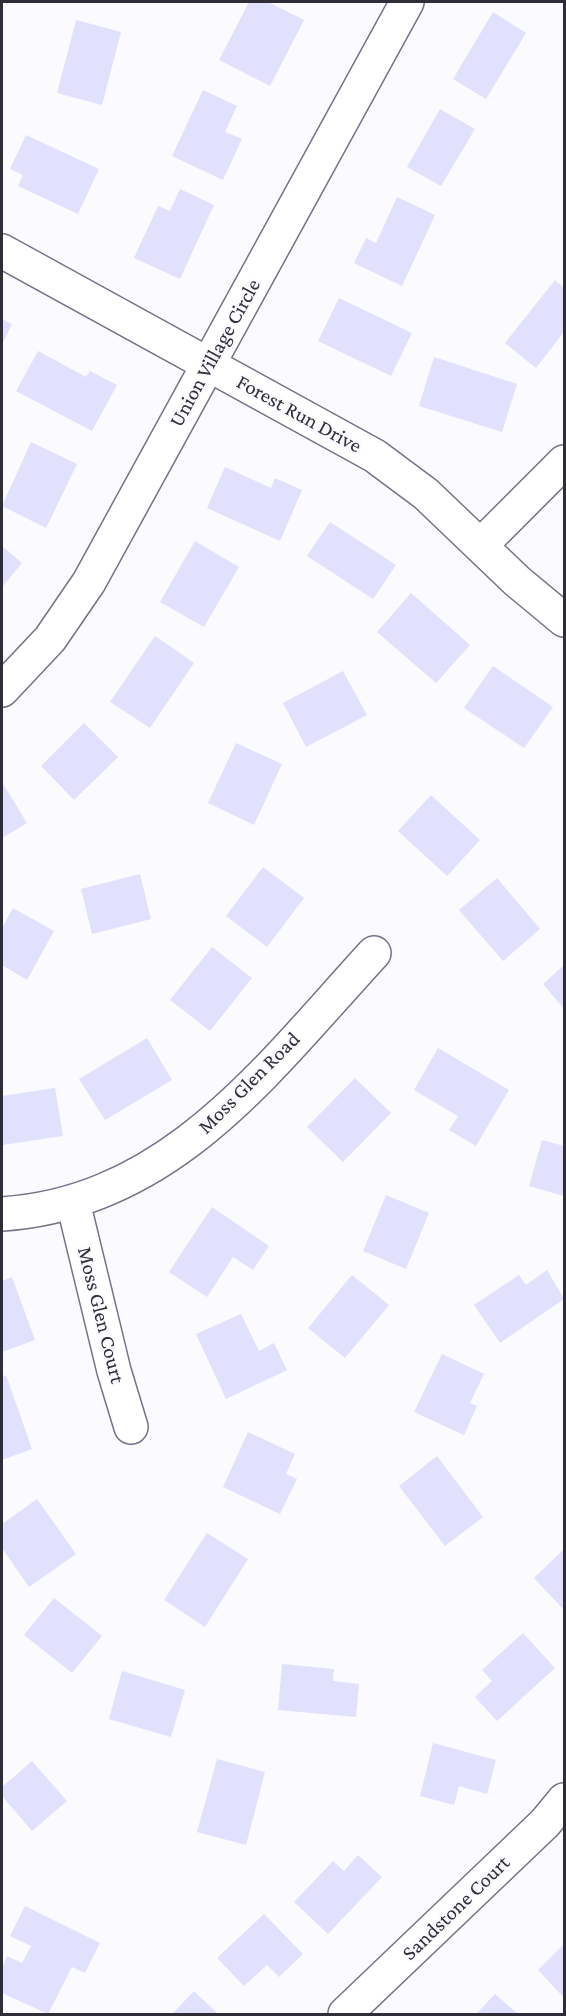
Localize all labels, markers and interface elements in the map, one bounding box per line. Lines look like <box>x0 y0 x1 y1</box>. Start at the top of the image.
street label: Union Village Circle <box>164 275 266 431</box>
street label: Forest Run Drive <box>232 369 366 459</box>
street label: Moss Glen Road <box>193 1027 305 1139</box>
street label: Moss Glen Court <box>72 1244 130 1386</box>
street label: Sandstone Court <box>397 1850 515 1966</box>

